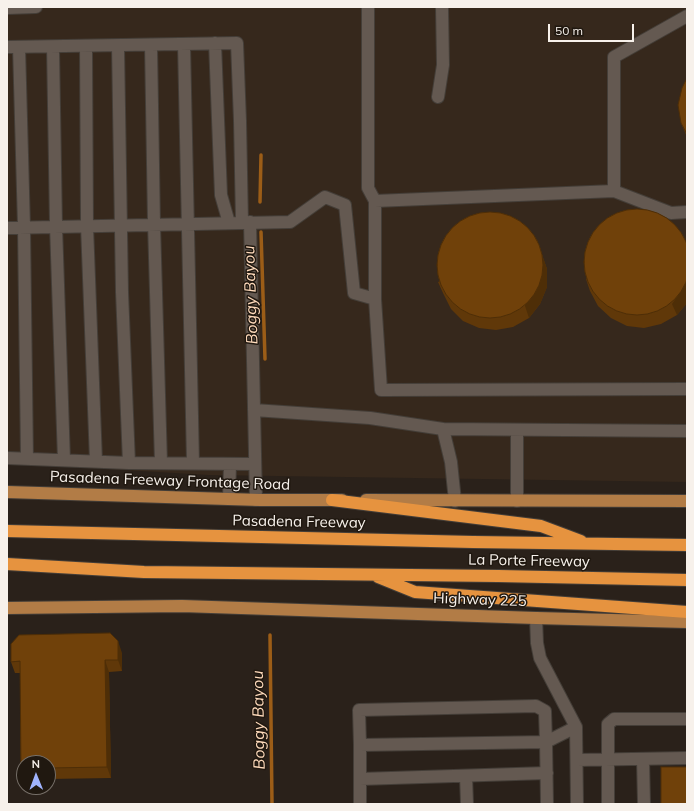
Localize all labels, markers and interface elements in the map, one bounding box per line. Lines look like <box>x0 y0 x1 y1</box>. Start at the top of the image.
scale bar <box>550 16 636 42</box>
text: 50 m <box>555 23 583 38</box>
water label: Boggy Bayou <box>240 245 262 345</box>
street label: Pasadena Freeway Frontage Road <box>50 468 290 494</box>
street label: Pasadena Freeway <box>232 512 366 532</box>
street label: La Porte Freeway <box>468 551 590 571</box>
street label: Highway 225 <box>433 589 527 611</box>
water label: Boggy Bayou <box>249 670 269 770</box>
north arrow <box>16 755 56 795</box>
text: N <box>32 757 40 771</box>

